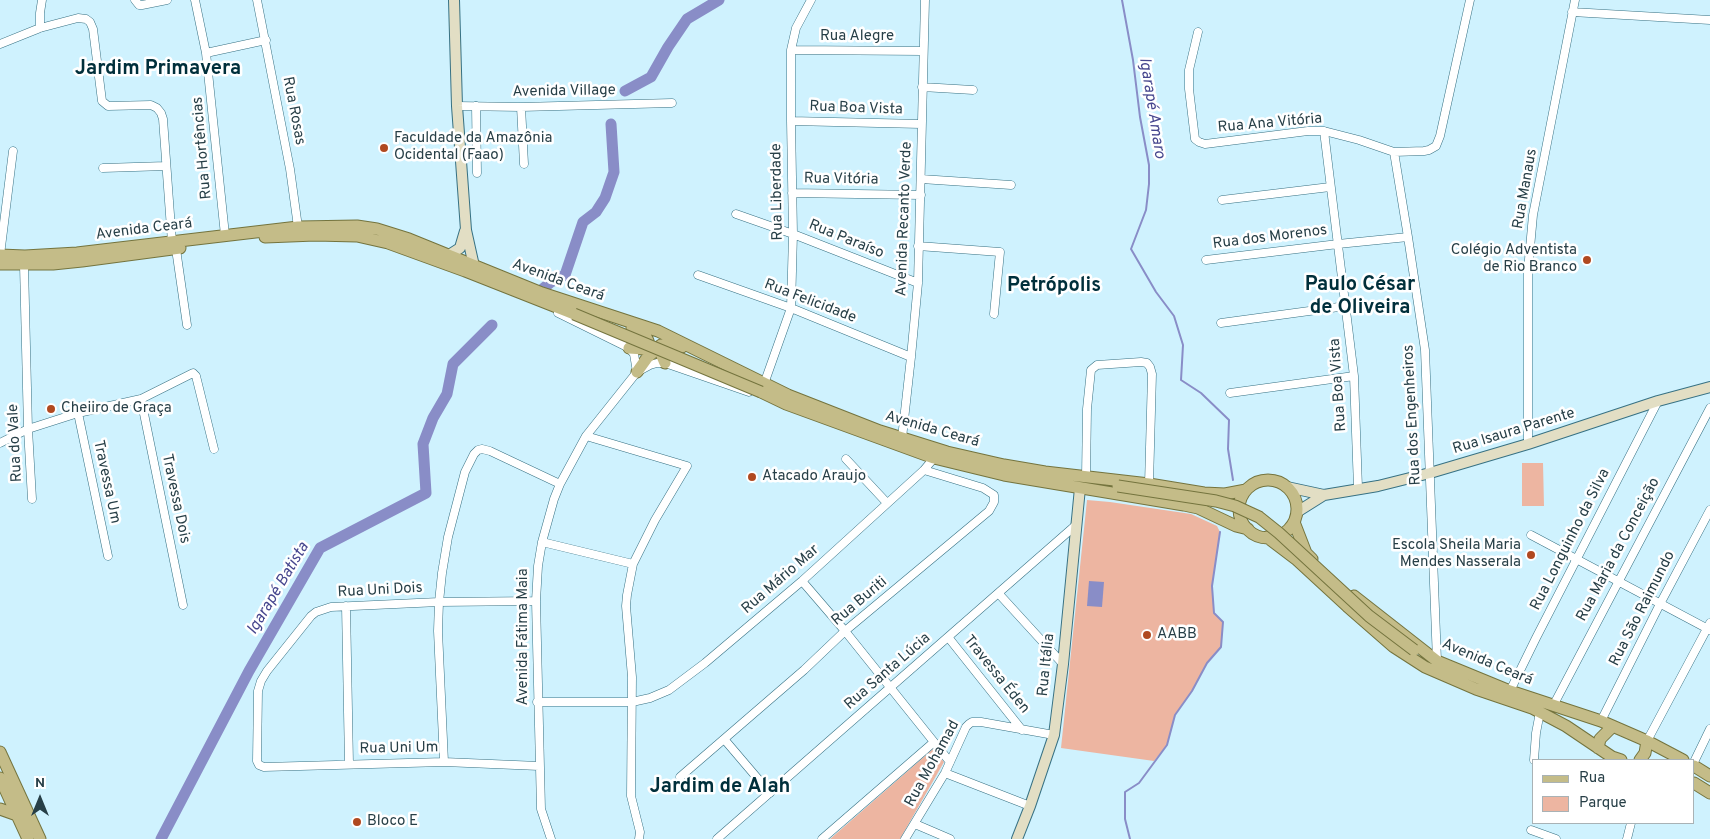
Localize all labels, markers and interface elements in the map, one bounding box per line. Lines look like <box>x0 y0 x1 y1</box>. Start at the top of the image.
street label: Rua Alegre <box>820 28 894 46</box>
water label: Igarapé Amaro <box>1134 56 1168 160</box>
district label: Jardim Primavera <box>75 58 241 82</box>
street label: Rua Rosas <box>278 75 308 147</box>
street label: Avenida Village <box>512 82 616 102</box>
street label: Rua Hortências <box>190 96 216 200</box>
street label: Rua Boa Vista <box>809 98 903 120</box>
street label: Rua Ana Vitória <box>1217 110 1323 138</box>
place label: Faculdade da Amazônia Ocidental (Faao) <box>394 130 552 165</box>
street label: Avenida Recanto Verde <box>893 141 917 297</box>
marker: Faculdade da Amazônia Ocidental (Faao) <box>378 142 390 154</box>
street label: Rua Liberdade <box>768 143 788 241</box>
street label: Rua Manaus <box>1510 147 1542 231</box>
street label: Rua Vitória <box>804 170 878 190</box>
street label: Avenida Ceará <box>95 215 193 245</box>
street label: Rua Paraíso <box>806 217 886 263</box>
street label: Rua dos Morenos <box>1212 222 1328 254</box>
place label: Colégio Adventista de Rio Branco <box>1451 242 1577 277</box>
marker: Colégio Adventista de Rio Branco <box>1581 254 1593 266</box>
street label: Avenida Ceará <box>509 256 607 306</box>
district label: Paulo César de Oliveira <box>1305 274 1415 321</box>
district label: Petrópolis <box>1007 275 1101 299</box>
street label: Rua Felicidade <box>761 276 859 328</box>
street label: Rua Boa Vista <box>1327 338 1351 432</box>
street label: Rua dos Engenheiros <box>1400 344 1426 486</box>
place label: Cheiiro de Graça <box>61 400 172 418</box>
street label: Rua do Vale <box>5 403 27 483</box>
marker: Cheiiro de Graça <box>45 403 57 415</box>
street label: Rua Isaura Parente <box>1451 405 1577 459</box>
street label: Avenida Ceará <box>883 408 981 452</box>
street label: Travessa Um <box>88 439 124 525</box>
street label: Travessa Dois <box>157 453 193 545</box>
street label: Rua Longuinho da Silva <box>1527 466 1615 614</box>
place label: Atacado Araujo <box>762 468 866 486</box>
marker: Atacado Araujo <box>746 471 758 483</box>
street label: Rua Maria da Conceição <box>1573 475 1665 625</box>
place label: Escola Sheila Maria Mendes Nasserala <box>1392 537 1521 572</box>
water label: Igarapé Batista <box>244 539 314 639</box>
street label: Rua Mário Mar <box>739 542 823 618</box>
street label: Rua São Raimundo <box>1606 548 1680 670</box>
marker: Escola Sheila Maria Mendes Nasserala <box>1525 549 1537 561</box>
street label: Avenida Fátima Maia <box>515 568 533 706</box>
street label: Rua Buriti <box>829 574 891 630</box>
street label: Rua Uni Dois <box>337 580 423 602</box>
place label: AABB <box>1157 626 1197 644</box>
marker: AABB <box>1141 629 1153 641</box>
street label: Rua Santa Lúcia <box>841 630 935 714</box>
street label: Travessa Éden <box>959 632 1033 718</box>
street label: Rua Itália <box>1035 633 1059 697</box>
street label: Avenida Ceará <box>1439 636 1535 690</box>
street label: Rua Mohamad <box>902 718 964 810</box>
street label: Rua Uni Um <box>359 739 439 759</box>
legend <box>1532 759 1695 824</box>
text: Rua <box>1579 769 1605 788</box>
north arrow <box>15 774 65 824</box>
text: N <box>35 775 45 792</box>
district label: Jardim de Alah <box>650 776 790 800</box>
text: Parque <box>1579 794 1627 813</box>
place label: Bloco E <box>367 813 418 831</box>
marker: Bloco E <box>351 816 363 828</box>

